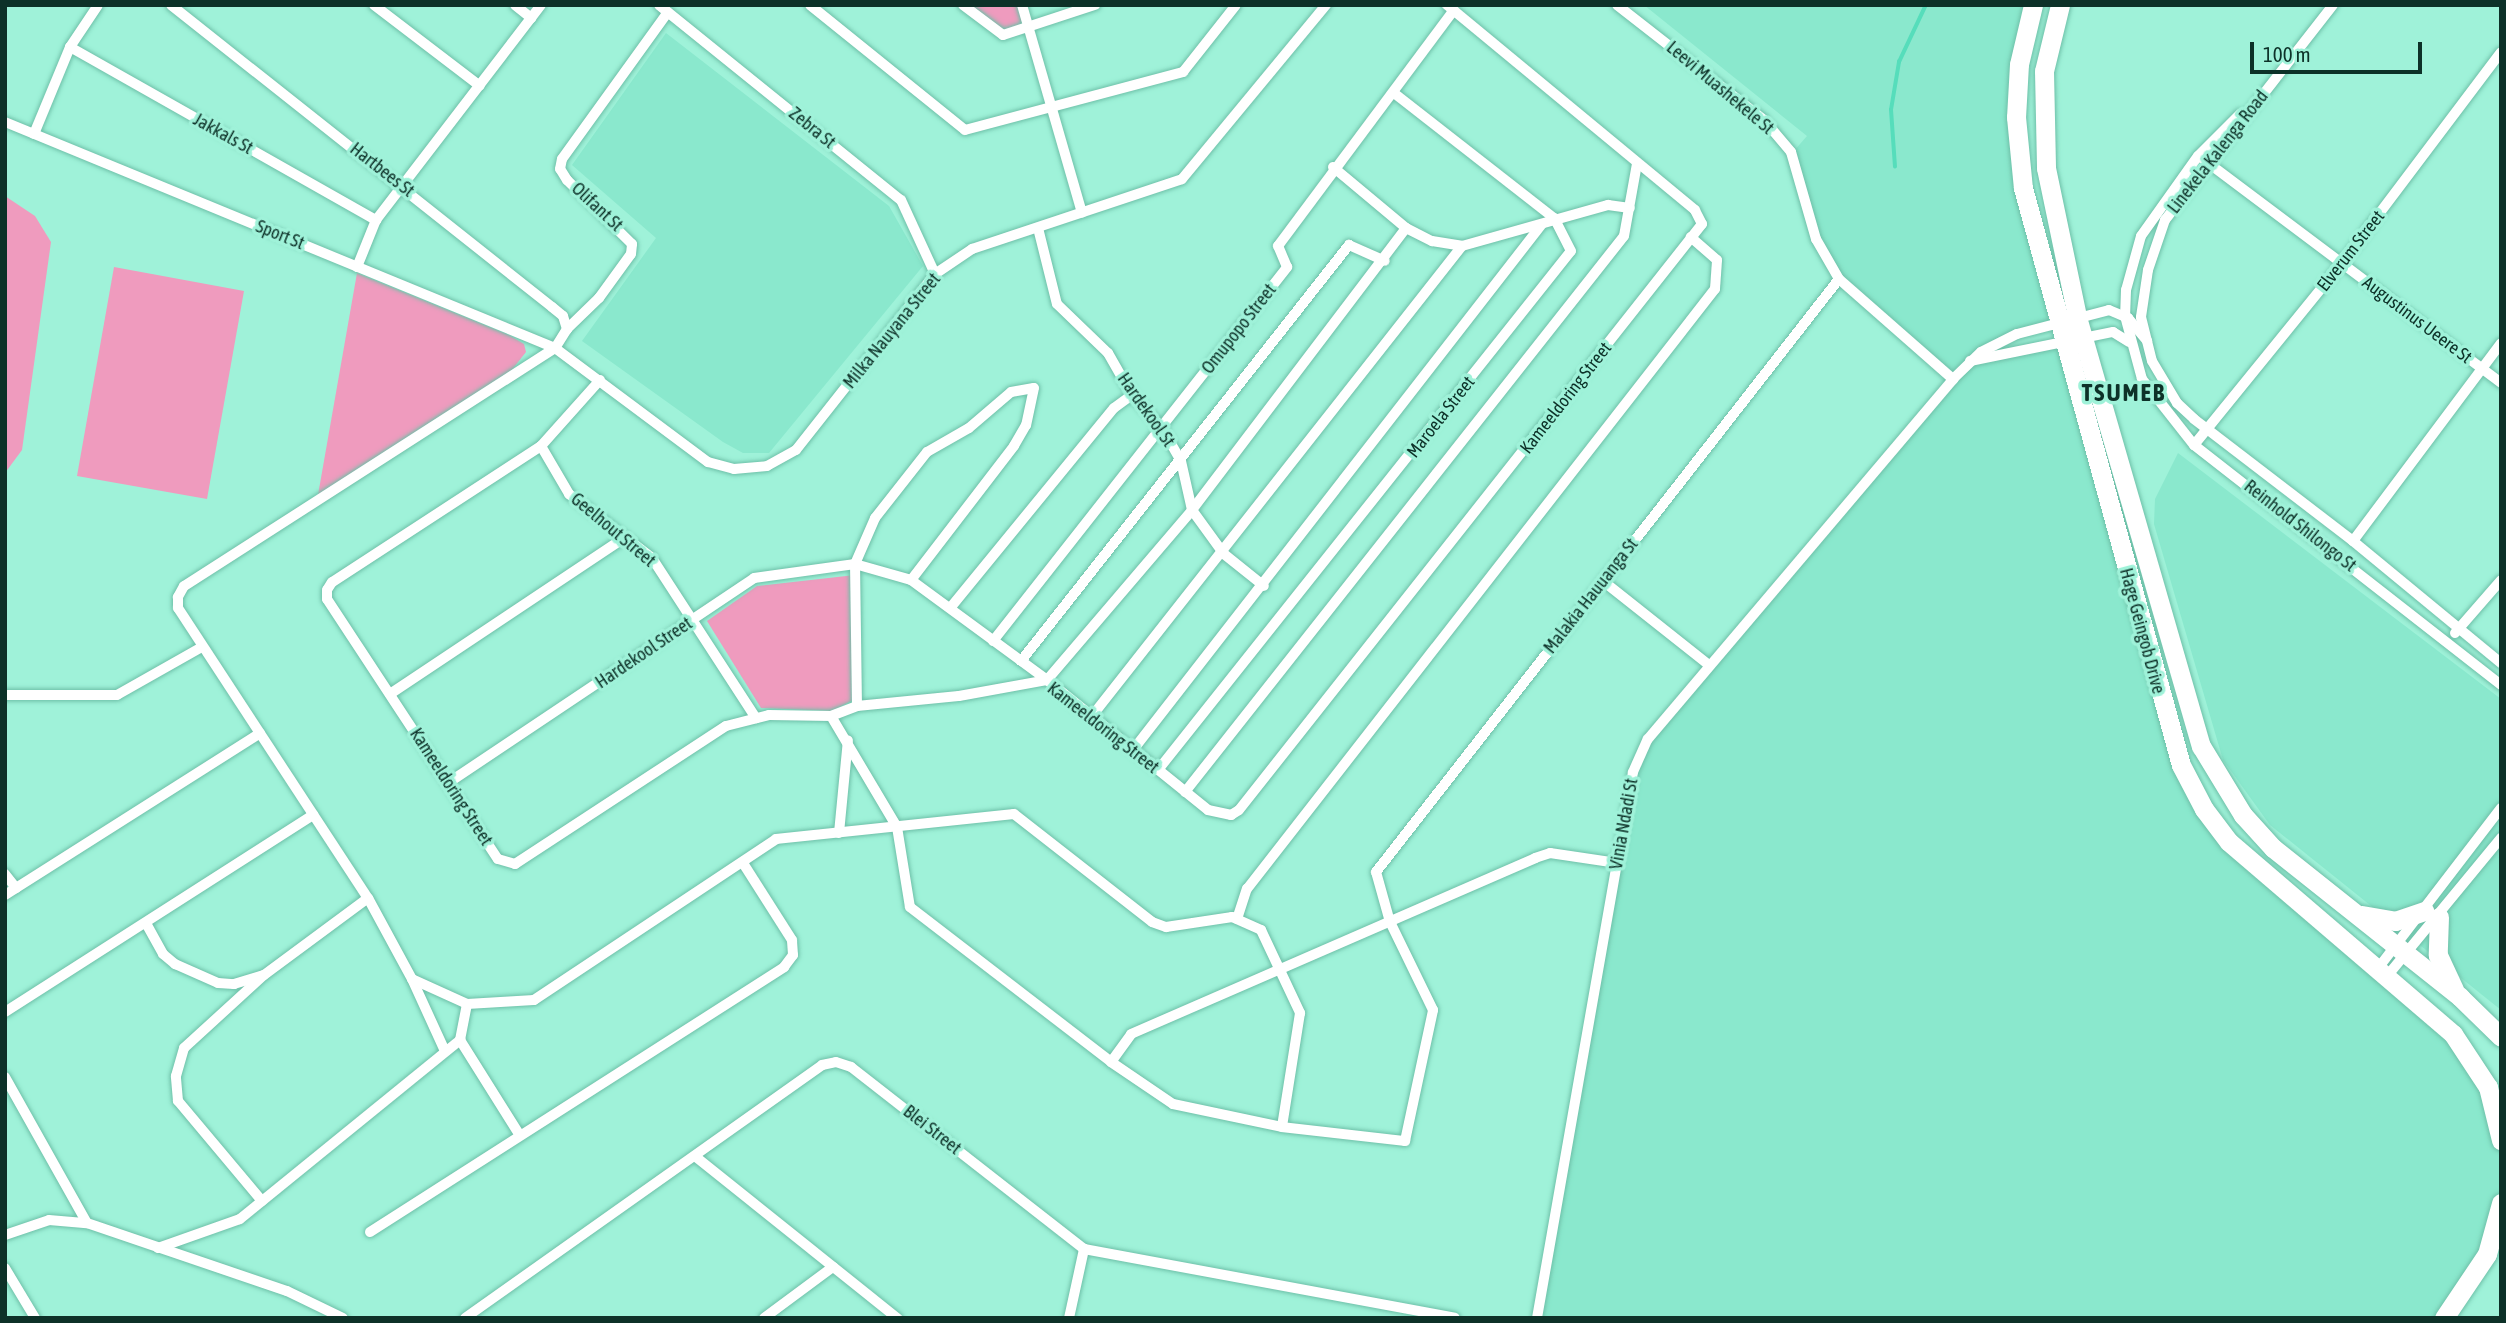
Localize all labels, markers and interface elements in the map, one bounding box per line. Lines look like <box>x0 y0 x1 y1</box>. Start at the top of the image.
scale bar <box>2254 28 2426 72</box>
street label: Leevi Muashekele St <box>1662 37 1778 139</box>
text: 100 m <box>2263 42 2311 66</box>
street label: Linekela Kalenga Road <box>2163 86 2273 218</box>
street label: Zebra St <box>784 103 840 153</box>
street label: Jakkals St <box>189 109 257 159</box>
street label: Hartbees St <box>346 138 418 202</box>
street label: Olifant St <box>567 178 627 236</box>
street label: Elverum Street <box>2313 206 2389 296</box>
street label: Sport St <box>253 216 307 254</box>
street label: Milka Nauyana Street <box>839 269 945 393</box>
street label: Augustinus Ueere St <box>2358 272 2476 368</box>
street label: Omupopo Street <box>1197 280 1281 378</box>
street label: Kameeldoring Street <box>1516 338 1616 458</box>
street label: Hardekool St <box>1113 369 1179 451</box>
street label: Maroela Street <box>1402 372 1480 462</box>
district label: TSUMEB <box>2083 379 2165 407</box>
street label: Reinhold Shilongo St <box>2240 476 2360 576</box>
street label: Geelhout Street <box>566 488 660 572</box>
street label: Malakia Hauuanga St <box>1539 534 1643 658</box>
street label: Hage Geingob Drive <box>2115 566 2169 696</box>
street label: Hardekool Street <box>592 613 696 693</box>
street label: Kameeldoring Street <box>1043 678 1163 778</box>
street label: Kameeldoring Street <box>405 724 497 850</box>
street label: Vinia Ndadi St <box>1605 777 1643 871</box>
street label: Blei Street <box>899 1101 965 1159</box>

